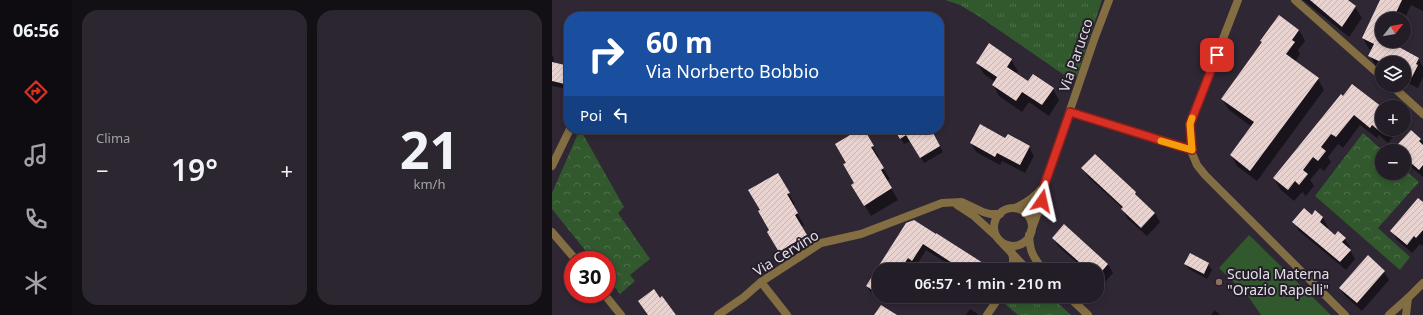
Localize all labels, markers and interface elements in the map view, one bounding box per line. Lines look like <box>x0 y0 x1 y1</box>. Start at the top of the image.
north arrow <box>1375 12 1411 48</box>
map controls <box>1375 12 1411 180</box>
street label: Via Parucco <box>1054 16 1097 94</box>
text: 06:56 <box>13 18 59 42</box>
text: 60 m <box>646 23 713 61</box>
icon: right <box>580 28 632 80</box>
pin <box>1200 38 1234 72</box>
icon: arrive <box>1206 44 1228 66</box>
button: layers <box>1375 56 1411 92</box>
text: Via Norberto Bobbio <box>646 59 819 83</box>
icon: directions <box>22 78 50 106</box>
button: + <box>1375 100 1411 136</box>
icon: left <box>610 104 632 126</box>
text: Poi <box>580 105 602 125</box>
text: 21 <box>400 113 459 184</box>
text: Clima <box>96 129 130 147</box>
icon: music <box>22 141 50 169</box>
button: − <box>1375 144 1411 180</box>
text: 19° <box>171 149 218 190</box>
text: − <box>96 155 109 185</box>
text: + <box>280 155 293 185</box>
text: km/h <box>414 175 445 193</box>
position arrow <box>1021 180 1063 222</box>
icon: phone <box>22 205 50 233</box>
street label: Via Cervino <box>749 225 822 280</box>
speed limit sign: 30 <box>564 251 616 303</box>
place label: Scuola Materna "Orazio Rapelli" <box>1227 264 1329 299</box>
icon: climate <box>22 269 50 297</box>
text: 06:57 · 1 min · 210 m <box>914 273 1062 293</box>
marker: Scuola Materna "Orazio Rapelli" <box>1214 277 1224 287</box>

